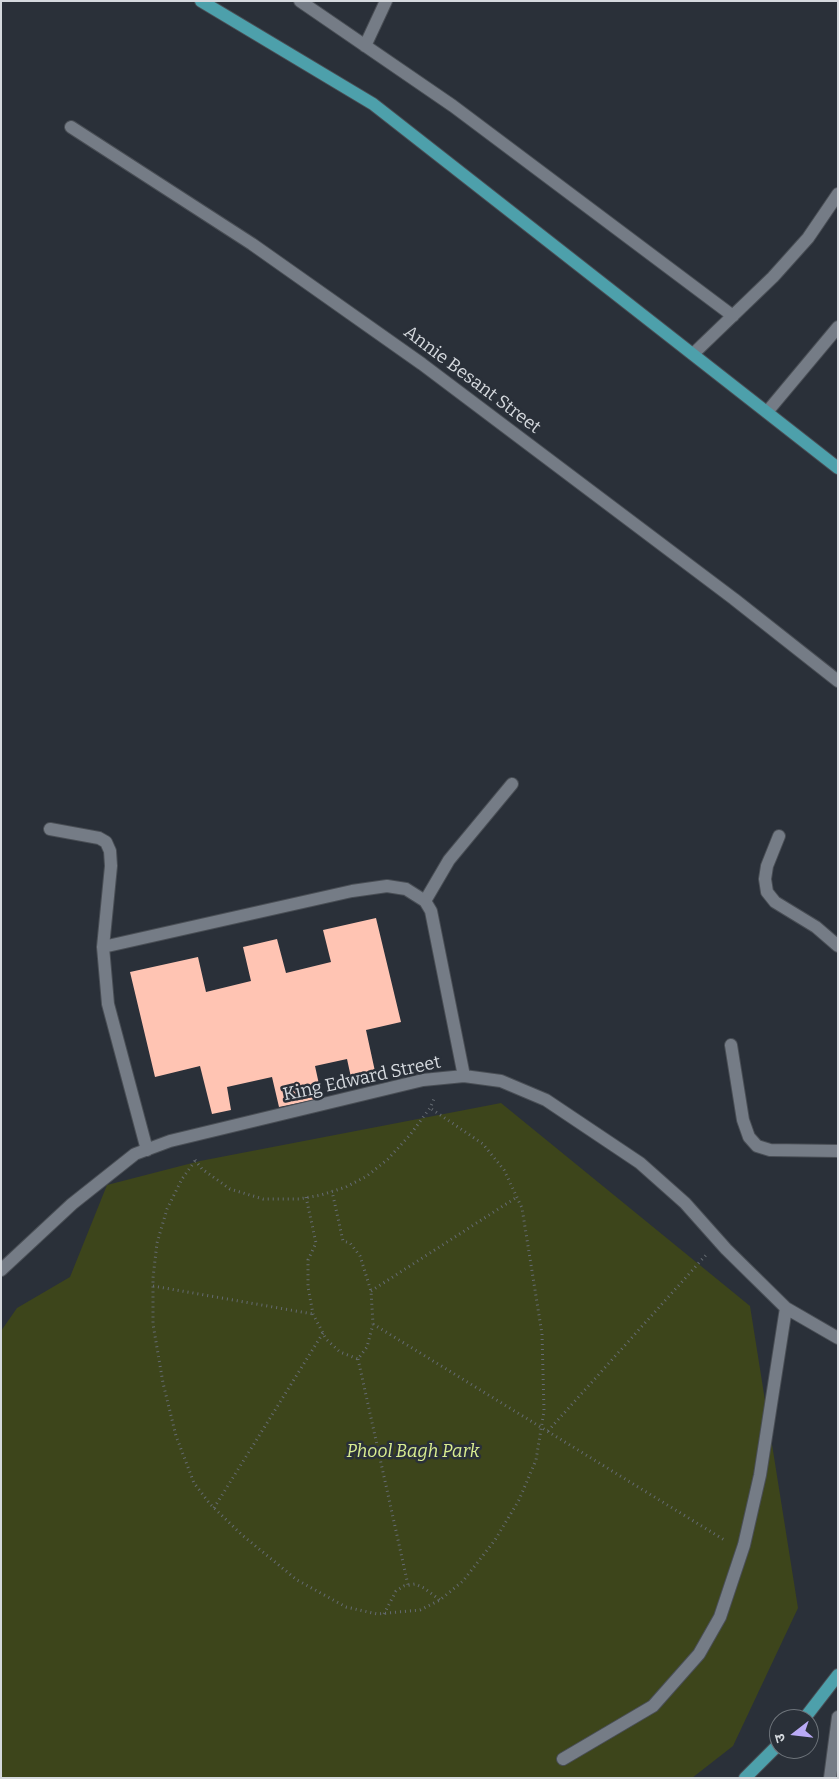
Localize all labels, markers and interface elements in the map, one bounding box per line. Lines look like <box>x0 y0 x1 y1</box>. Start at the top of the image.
street label: Annie Besant Street <box>399 321 545 439</box>
street label: King Edward Street <box>281 1052 443 1106</box>
park label: Phool Bagh Park <box>346 1441 480 1463</box>
north arrow <box>769 1709 819 1759</box>
text: उ <box>771 1732 789 1744</box>

